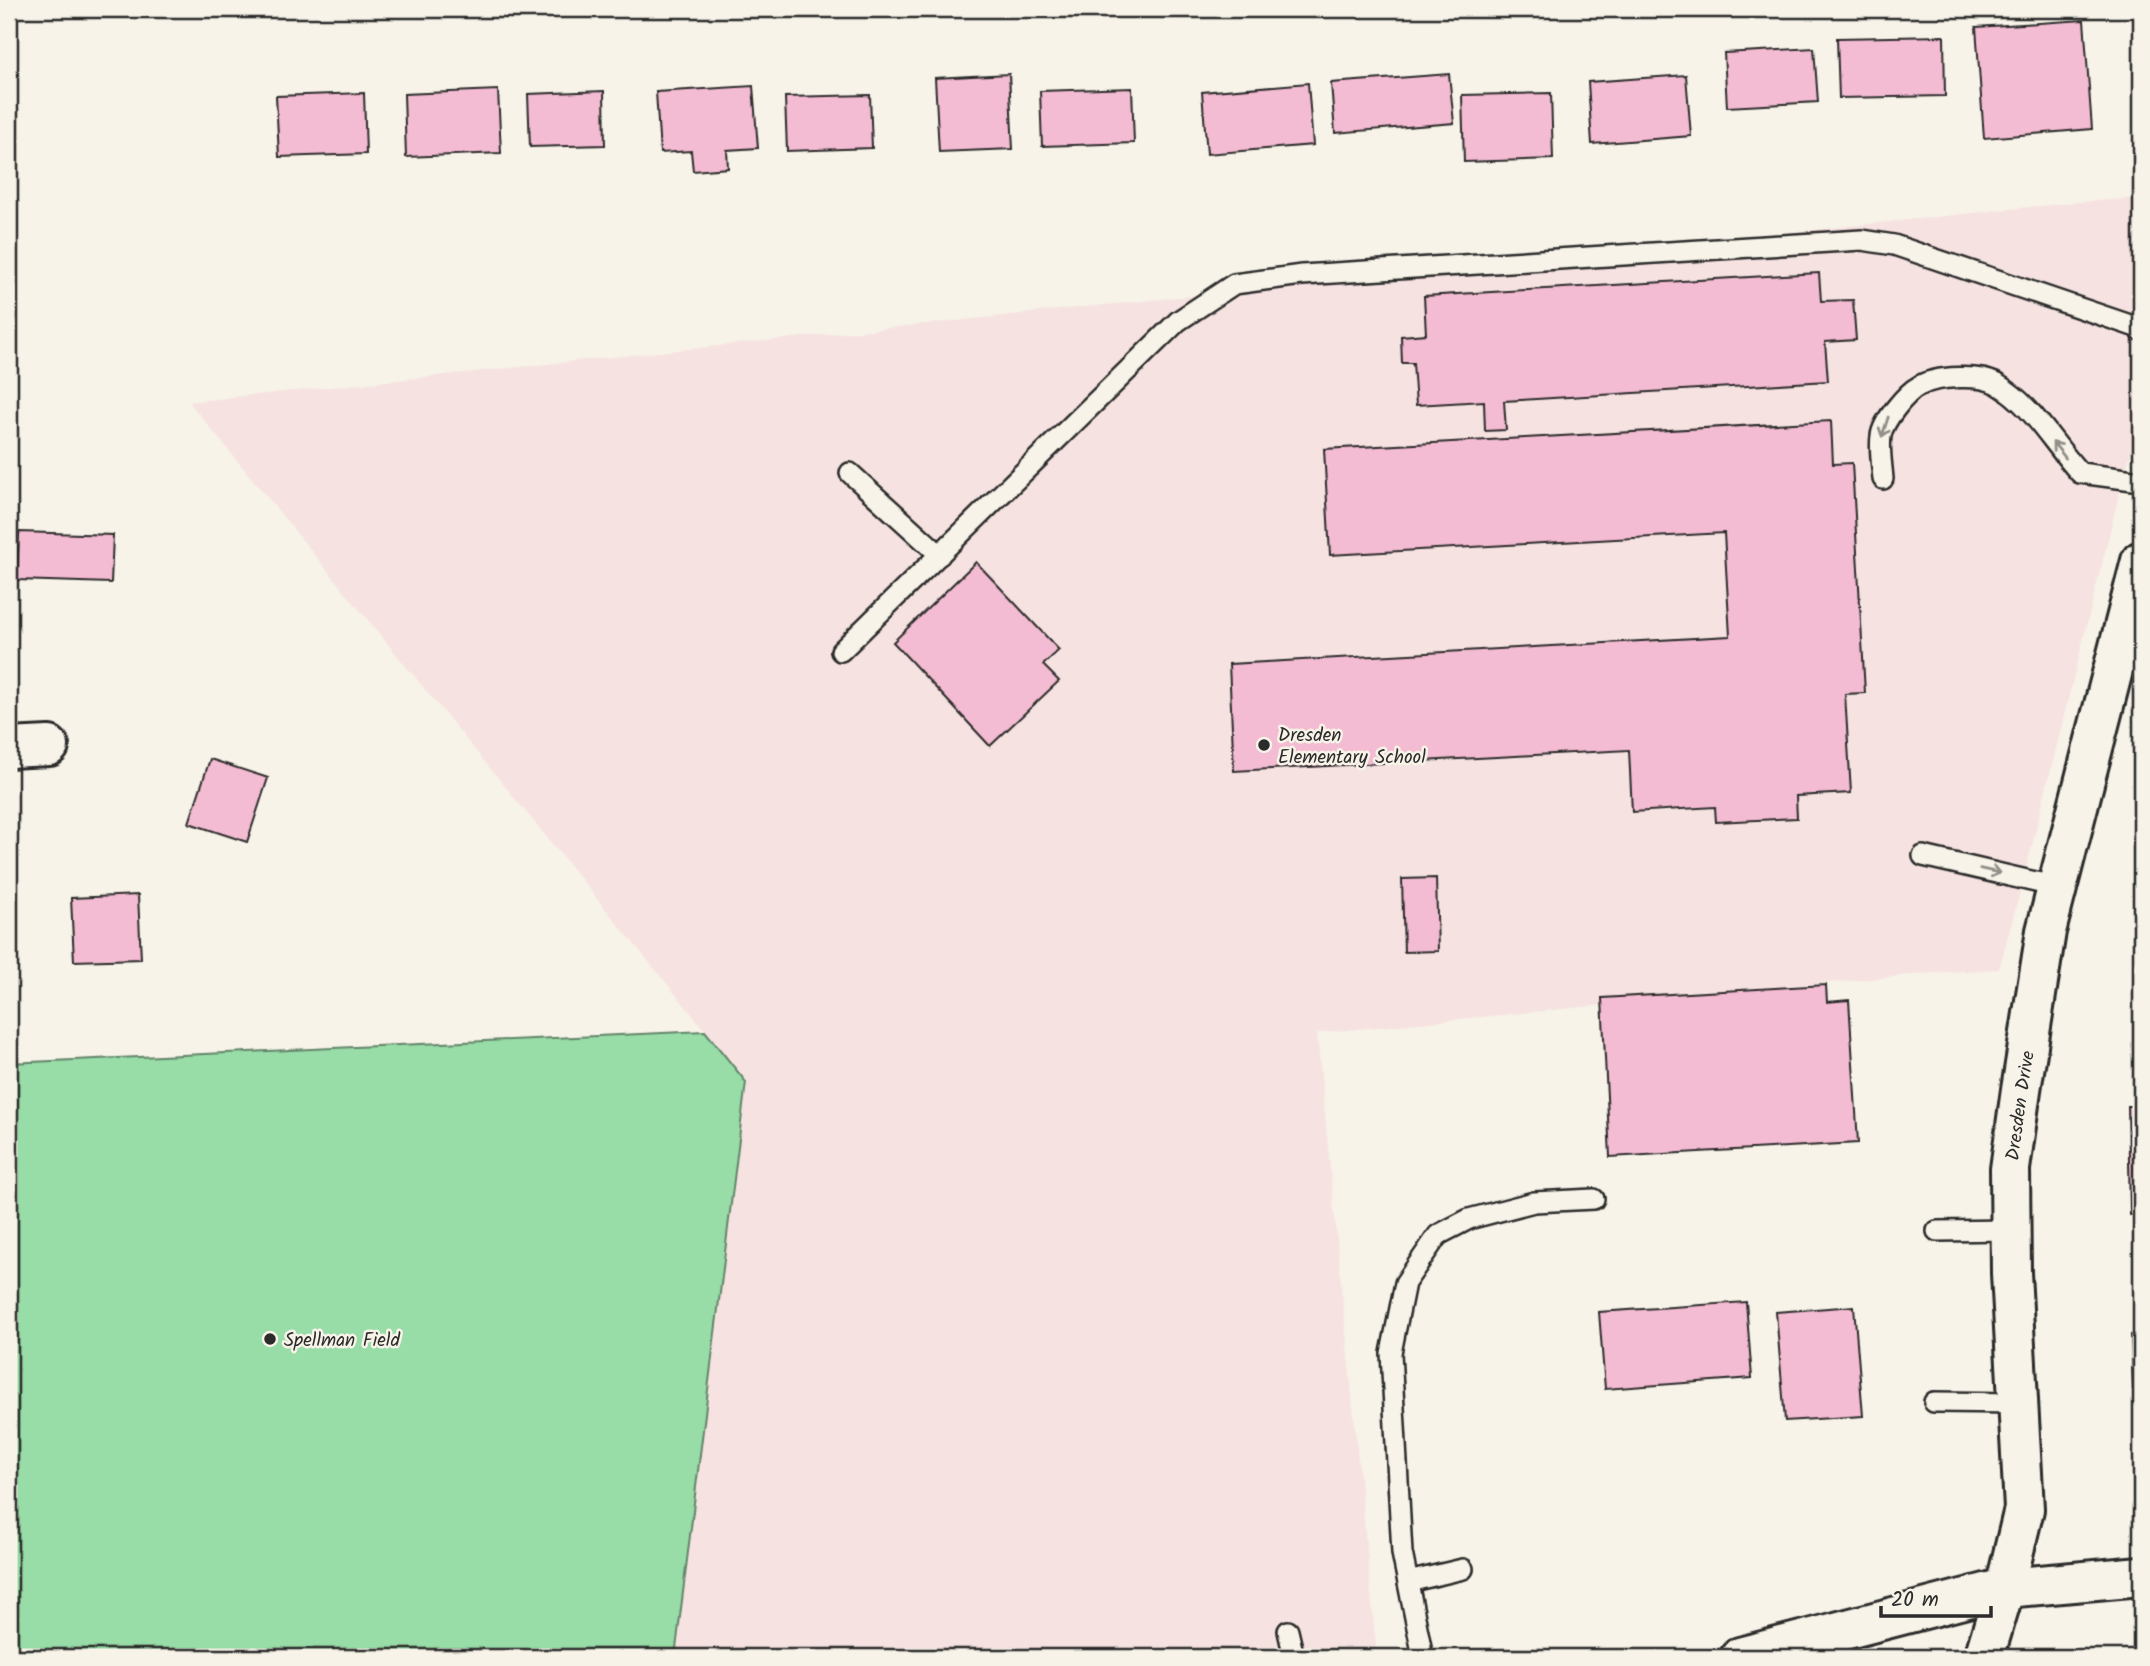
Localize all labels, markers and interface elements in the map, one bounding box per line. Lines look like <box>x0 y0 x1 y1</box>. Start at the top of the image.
one-way arrow <box>1877 416 1890 438</box>
one-way arrow <box>2052 442 2067 460</box>
place label: Dresden Elementary School <box>1278 721 1426 773</box>
marker: Dresden Elementary School <box>1256 737 1272 753</box>
one-way arrow <box>1978 865 2001 879</box>
street label: Dresden Drive <box>1998 1048 2044 1163</box>
place label: Spellman Field <box>284 1326 400 1356</box>
marker: Spellman Field <box>262 1331 278 1347</box>
scale bar <box>1881 1575 1991 1619</box>
text: 20 m <box>1891 1584 1939 1617</box>

